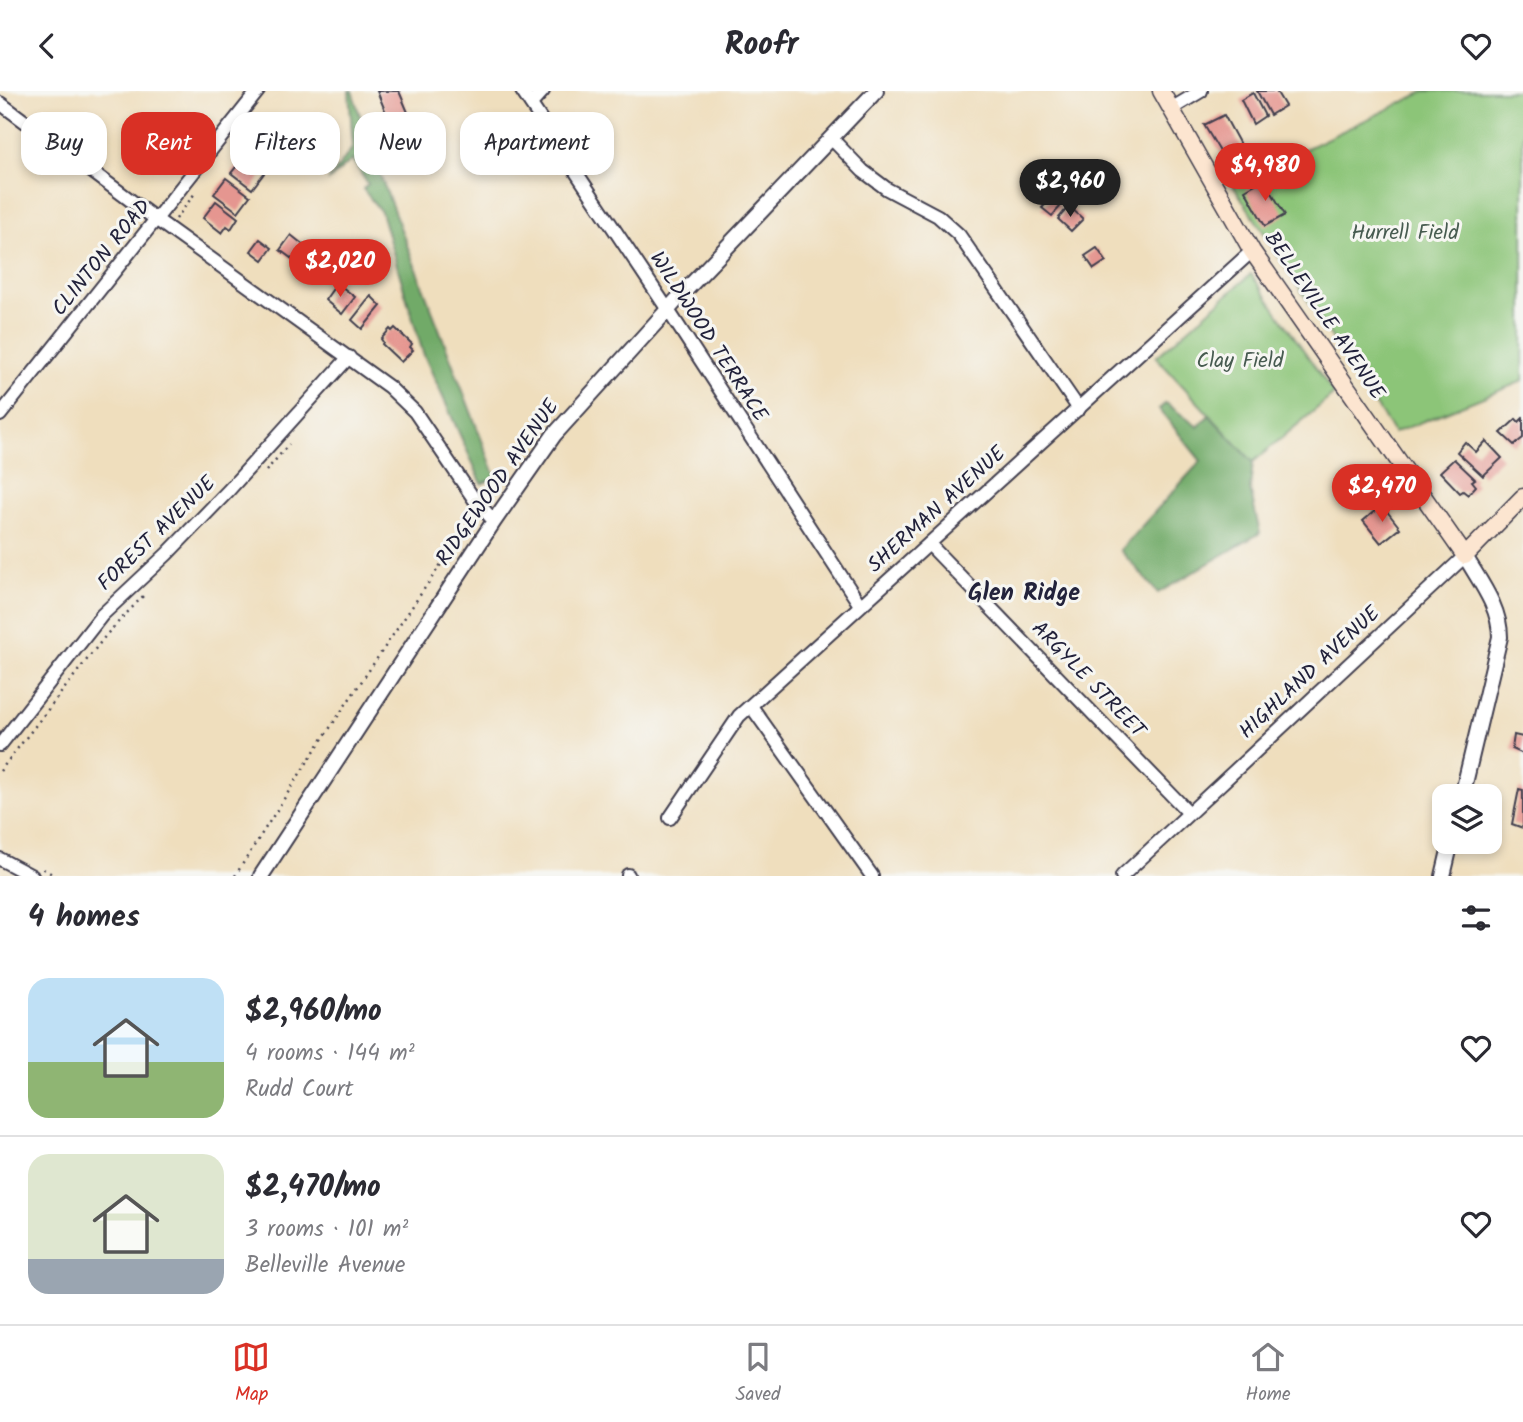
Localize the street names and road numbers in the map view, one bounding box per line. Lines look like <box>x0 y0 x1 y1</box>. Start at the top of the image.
street label: CLINTON ROAD <box>44 192 160 324</box>
street label: BELLEVILLE AVENUE <box>1255 225 1393 408</box>
street label: WILDWOOD TERRACE <box>640 245 776 430</box>
street label: RIDGEWOOD AVENUE <box>428 392 568 573</box>
street label: SHERMAN AVENUE <box>860 438 1014 581</box>
street label: FOREST AVENUE <box>90 468 225 600</box>
street label: HIGHLAND AVENUE <box>1232 598 1389 748</box>
street label: ARGYLE STREET <box>1023 614 1154 748</box>

